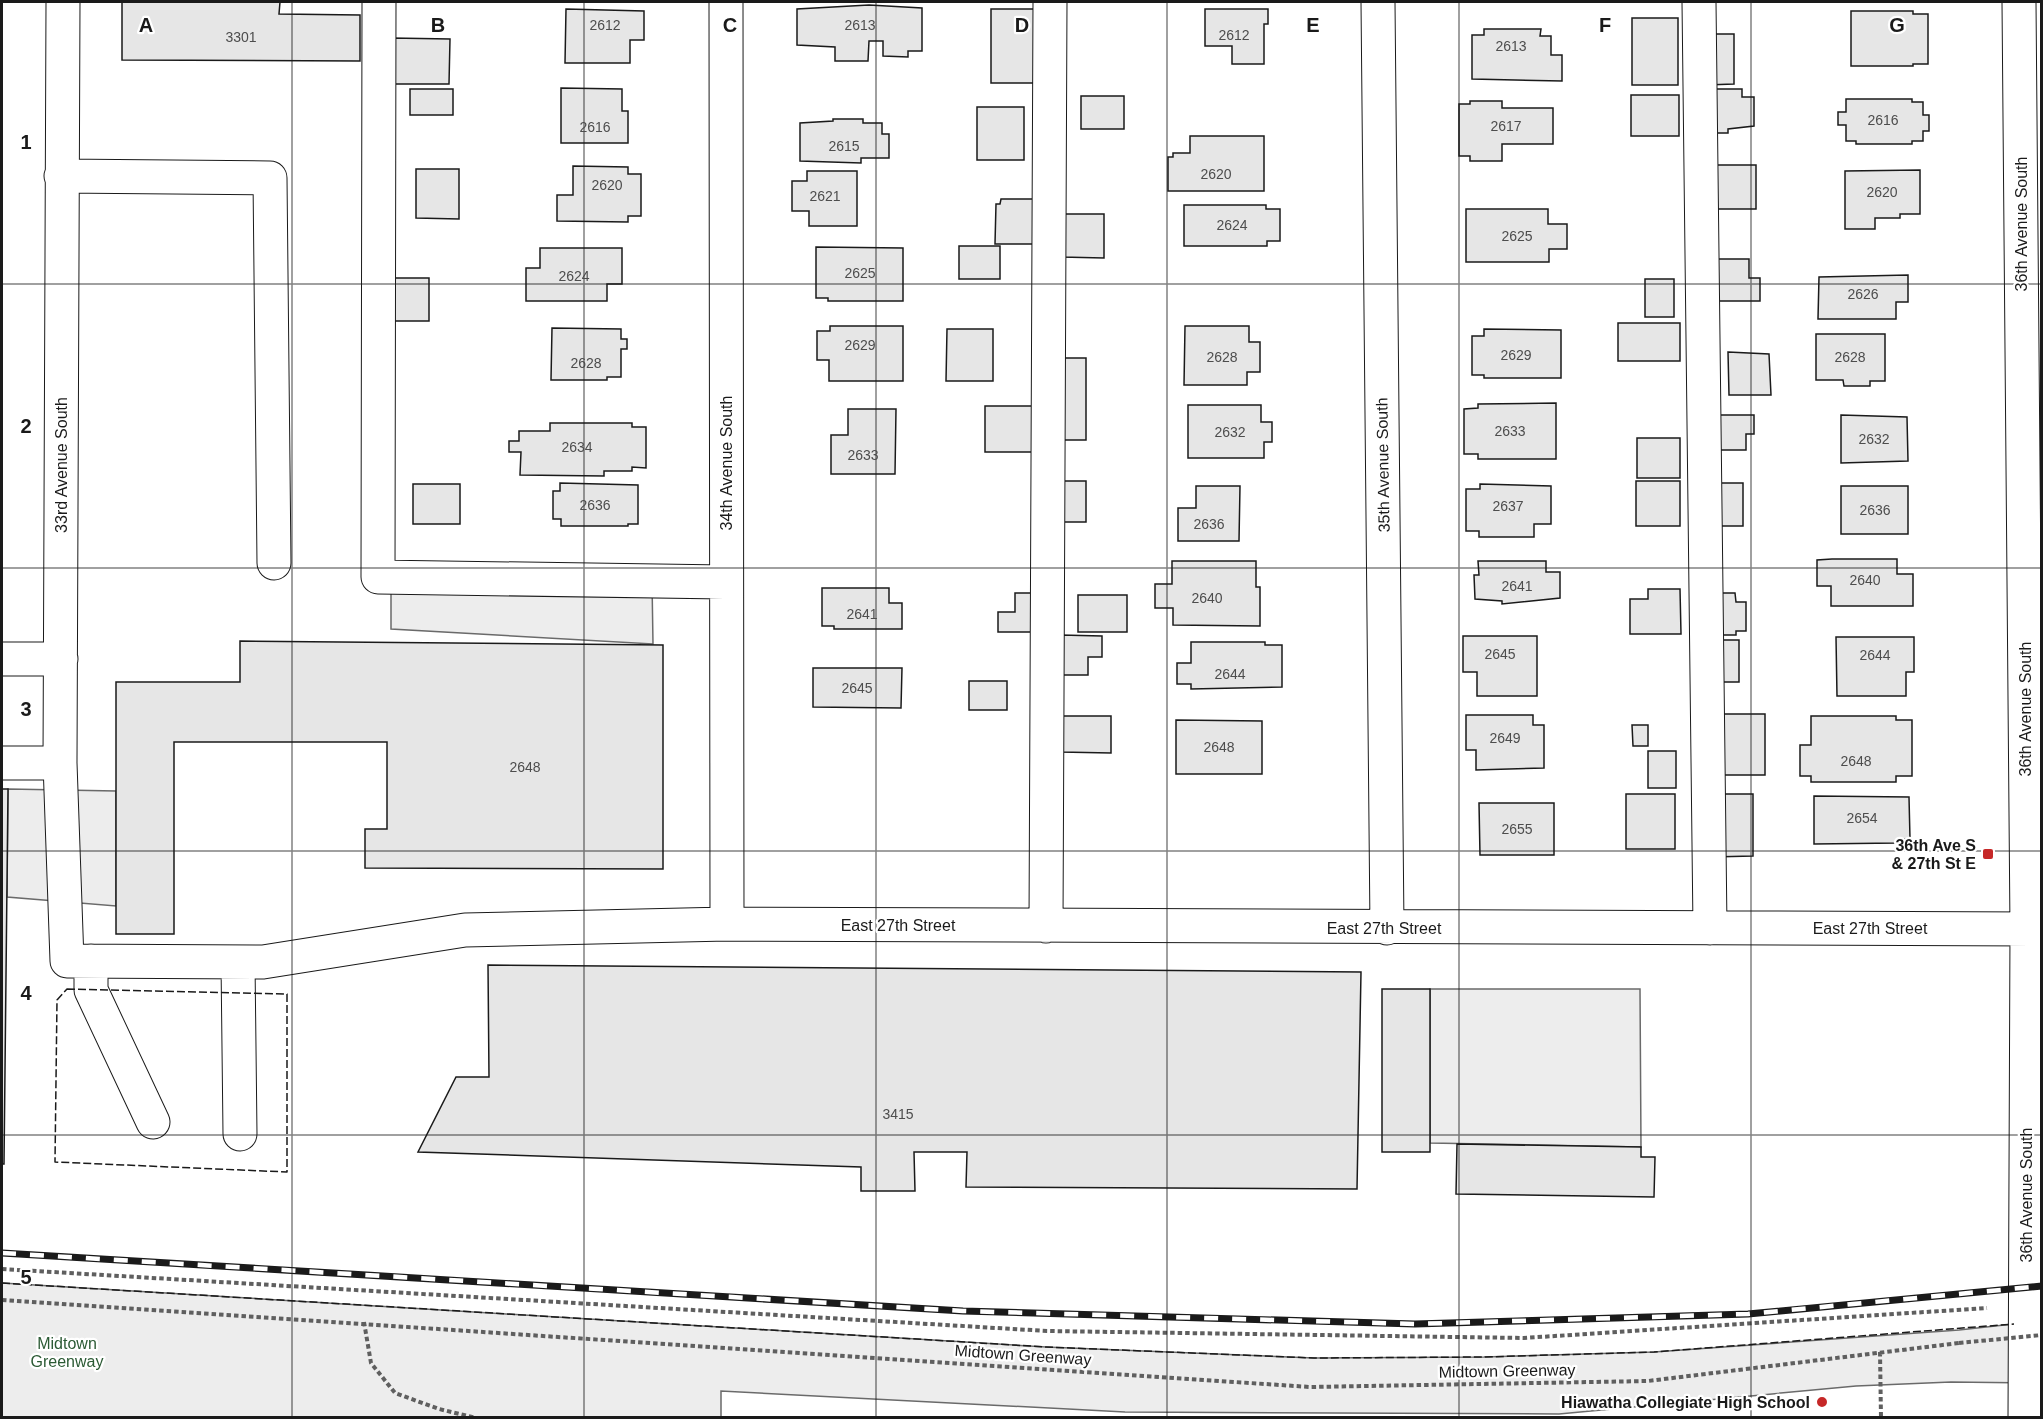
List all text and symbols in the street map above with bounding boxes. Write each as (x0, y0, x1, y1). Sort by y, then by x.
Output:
text: A (139, 14, 153, 36)
text: B (431, 14, 445, 36)
text: C (723, 14, 737, 36)
text: D (1015, 14, 1029, 36)
text: E (1306, 14, 1320, 36)
text: F (1599, 14, 1611, 36)
text: G (1889, 14, 1905, 36)
house number: 2612 (589, 17, 621, 33)
house number: 2613 (844, 17, 876, 33)
house number: 2612 (1218, 27, 1250, 43)
house number: 3301 (225, 29, 257, 45)
house number: 2613 (1495, 38, 1527, 54)
house number: 2616 (1867, 112, 1899, 128)
house number: 2617 (1490, 118, 1522, 134)
house number: 2616 (579, 119, 611, 135)
text: 1 (20, 131, 32, 153)
house number: 2615 (828, 138, 860, 154)
street label: 36th Avenue South (2013, 157, 2030, 291)
house number: 2620 (1200, 166, 1232, 182)
house number: 2620 (591, 177, 623, 193)
house number: 2620 (1866, 184, 1898, 200)
house number: 2621 (809, 188, 841, 204)
house number: 2624 (1216, 217, 1248, 233)
house number: 2625 (1501, 228, 1533, 244)
house number: 2625 (844, 265, 876, 281)
house number: 2624 (558, 268, 590, 284)
house number: 2626 (1847, 286, 1879, 302)
house number: 2629 (844, 337, 876, 353)
house number: 2629 (1500, 347, 1532, 363)
house number: 2628 (1206, 349, 1238, 365)
house number: 2628 (1834, 349, 1866, 365)
house number: 2628 (570, 355, 602, 371)
street label: 34th Avenue South (718, 396, 735, 530)
street label: 33rd Avenue South (53, 397, 70, 533)
street label: 35th Avenue South (1373, 397, 1393, 533)
text: 2 (20, 415, 32, 437)
house number: 2633 (1494, 423, 1526, 439)
house number: 2632 (1214, 424, 1246, 440)
house number: 2632 (1858, 431, 1890, 447)
house number: 2634 (561, 439, 593, 455)
house number: 2633 (847, 447, 879, 463)
house number: 2636 (579, 497, 611, 513)
house number: 2637 (1492, 498, 1524, 514)
house number: 2636 (1859, 502, 1891, 518)
house number: 2636 (1193, 516, 1225, 532)
house number: 2640 (1849, 572, 1881, 588)
house number: 2641 (1501, 578, 1533, 594)
house number: 2640 (1191, 590, 1223, 606)
house number: 2641 (846, 606, 878, 622)
street label: 36th Avenue South (2017, 642, 2034, 776)
house number: 2645 (1484, 646, 1516, 662)
house number: 2644 (1859, 647, 1891, 663)
house number: 2644 (1214, 666, 1246, 682)
house number: 2645 (841, 680, 873, 696)
text: 3 (20, 698, 32, 720)
house number: 2649 (1489, 730, 1521, 746)
house number: 2648 (1203, 739, 1235, 755)
house number: 2648 (1840, 753, 1872, 769)
house number: 2648 (509, 759, 541, 775)
house number: 2654 (1846, 810, 1878, 826)
house number: 2655 (1501, 821, 1533, 837)
place label: 36th Ave S & 27th St E (1892, 837, 1976, 872)
marker: 36th Ave S & 27th St E (1981, 847, 1995, 861)
street label: East 27th Street (841, 917, 956, 934)
street label: East 27th Street (1327, 920, 1442, 937)
street label: East 27th Street (1813, 920, 1928, 937)
text: 4 (20, 982, 32, 1004)
house number: 3415 (882, 1106, 914, 1122)
street label: 36th Avenue South (2018, 1128, 2035, 1262)
text: 5 (20, 1266, 32, 1288)
park label: Midtown Greenway (31, 1335, 103, 1370)
street label: Midtown Greenway (954, 1342, 1092, 1368)
street label: Midtown Greenway (1438, 1361, 1576, 1381)
place label: Hiawatha Collegiate High School (1561, 1394, 1810, 1411)
marker: Hiawatha Collegiate High School (1815, 1395, 1829, 1409)

